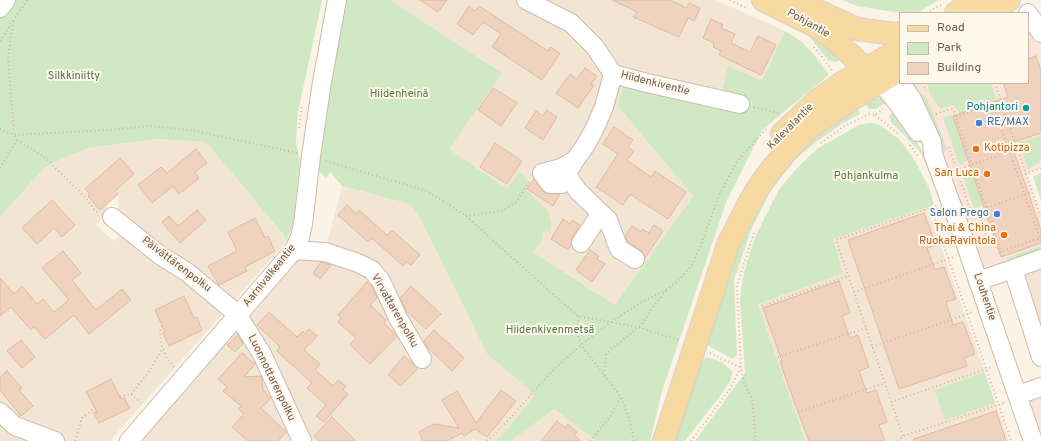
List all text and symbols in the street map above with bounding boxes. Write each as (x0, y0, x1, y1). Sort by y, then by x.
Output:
street label: Pohjantie (784, 7, 832, 41)
legend (899, 12, 1029, 84)
text: Road (937, 20, 965, 36)
text: Park (937, 40, 962, 56)
text: Building (937, 60, 981, 76)
street label: Hiidenkiventie (619, 69, 691, 99)
park label: Silkkiniitty (48, 70, 100, 84)
park label: Hiidenheinä (370, 88, 428, 102)
street label: Kalevalantie (765, 101, 817, 153)
place label: Pohjantori (966, 101, 1018, 115)
marker: Pohjantori (1021, 103, 1031, 113)
place label: RE/MAX (987, 116, 1029, 130)
marker: RE/MAX (974, 118, 984, 128)
place label: Kotipizza (984, 142, 1030, 156)
marker: Kotipizza (971, 144, 981, 154)
place label: San Luca (934, 167, 979, 181)
marker: San Luca (982, 169, 992, 179)
park label: Pohjankulma (834, 170, 898, 184)
place label: Salon Prego (930, 207, 989, 221)
marker: Salon Prego (992, 209, 1002, 219)
place label: Thai & China RuokaRavintola (919, 222, 996, 248)
marker: Thai & China RuokaRavintola (999, 230, 1009, 240)
street label: Päivättärenpolku (138, 234, 214, 296)
street label: Aarnivalkeantie (241, 242, 299, 310)
street label: Louhentie (970, 271, 998, 323)
street label: Virvattarenpolku (368, 272, 420, 350)
park label: Hiidenkivenmetsä (506, 324, 594, 338)
street label: Luonnottarenpolku (244, 333, 298, 423)

